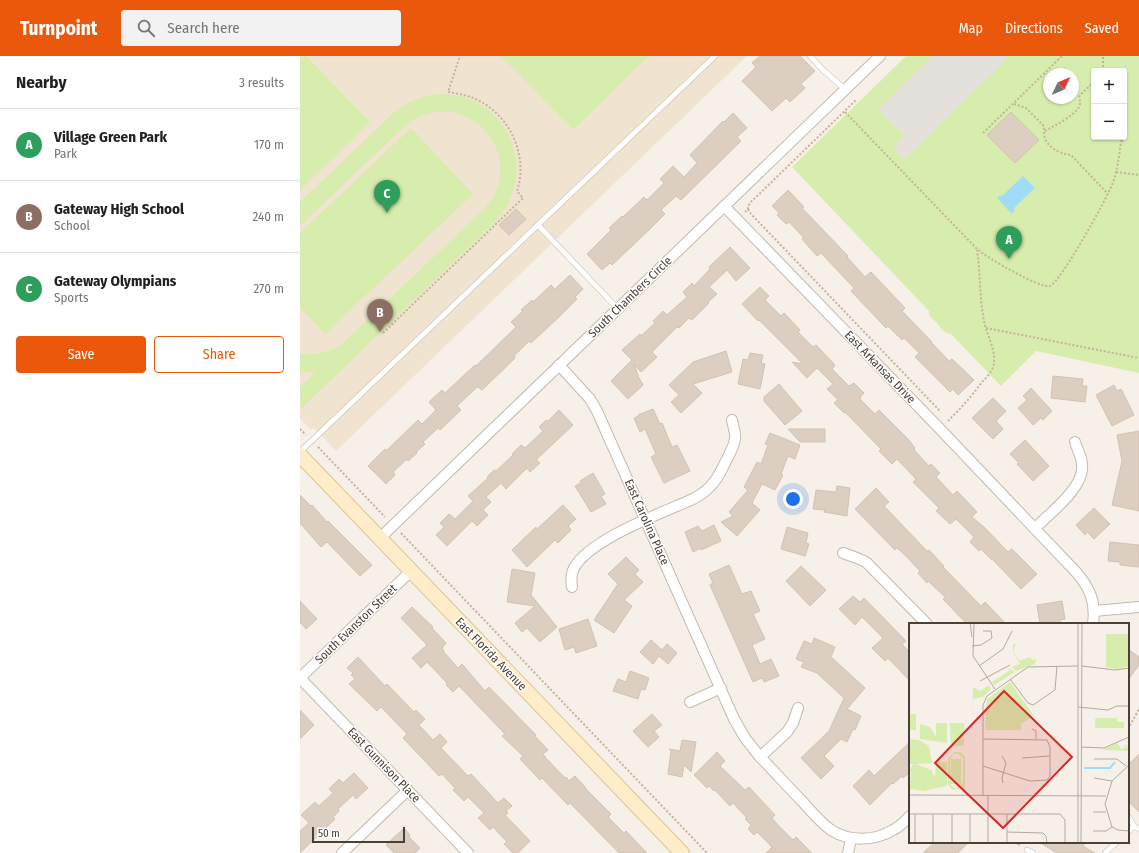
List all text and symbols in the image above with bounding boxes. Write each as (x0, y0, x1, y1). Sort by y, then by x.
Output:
search box (121, 10, 401, 46)
text: Turnpoint (20, 17, 97, 40)
icon: search (135, 17, 157, 39)
text: Search here (167, 19, 240, 37)
text: Map (959, 20, 983, 37)
text: Directions (1005, 20, 1063, 37)
text: Saved (1085, 20, 1119, 37)
north arrow (1043, 68, 1079, 104)
map controls (1091, 68, 1127, 140)
button: + (1091, 68, 1127, 104)
text: Nearby (16, 72, 67, 93)
text: 3 results (239, 75, 284, 90)
button: − (1091, 104, 1127, 140)
text: Village Green Park (54, 128, 167, 146)
text: A (25, 137, 33, 152)
text: 170 m (254, 137, 284, 152)
text: Park (54, 146, 77, 161)
pin: C (374, 180, 400, 213)
text: Gateway High School (54, 200, 184, 218)
text: B (25, 209, 33, 224)
text: 240 m (252, 209, 284, 224)
text: School (54, 218, 90, 233)
pin: A (996, 226, 1022, 259)
street label: South Chambers Circle (585, 254, 675, 340)
text: Gateway Olympians (54, 272, 176, 290)
text: C (26, 281, 32, 296)
text: 270 m (253, 281, 284, 296)
text: Sports (54, 290, 89, 305)
pin: B (367, 299, 393, 332)
street label: East Arkansas Drive (842, 328, 918, 406)
button: Save (16, 336, 146, 373)
button: Share (154, 336, 284, 373)
street label: East Carolina Place (622, 477, 672, 567)
your location (783, 489, 803, 509)
street label: South Evanston Street (312, 581, 400, 667)
street label: East Florida Avenue (453, 615, 529, 693)
inset map (909, 623, 1129, 843)
street label: East Gunnison Place (345, 725, 423, 805)
scale bar (312, 825, 405, 844)
text: 50 m (318, 827, 340, 840)

